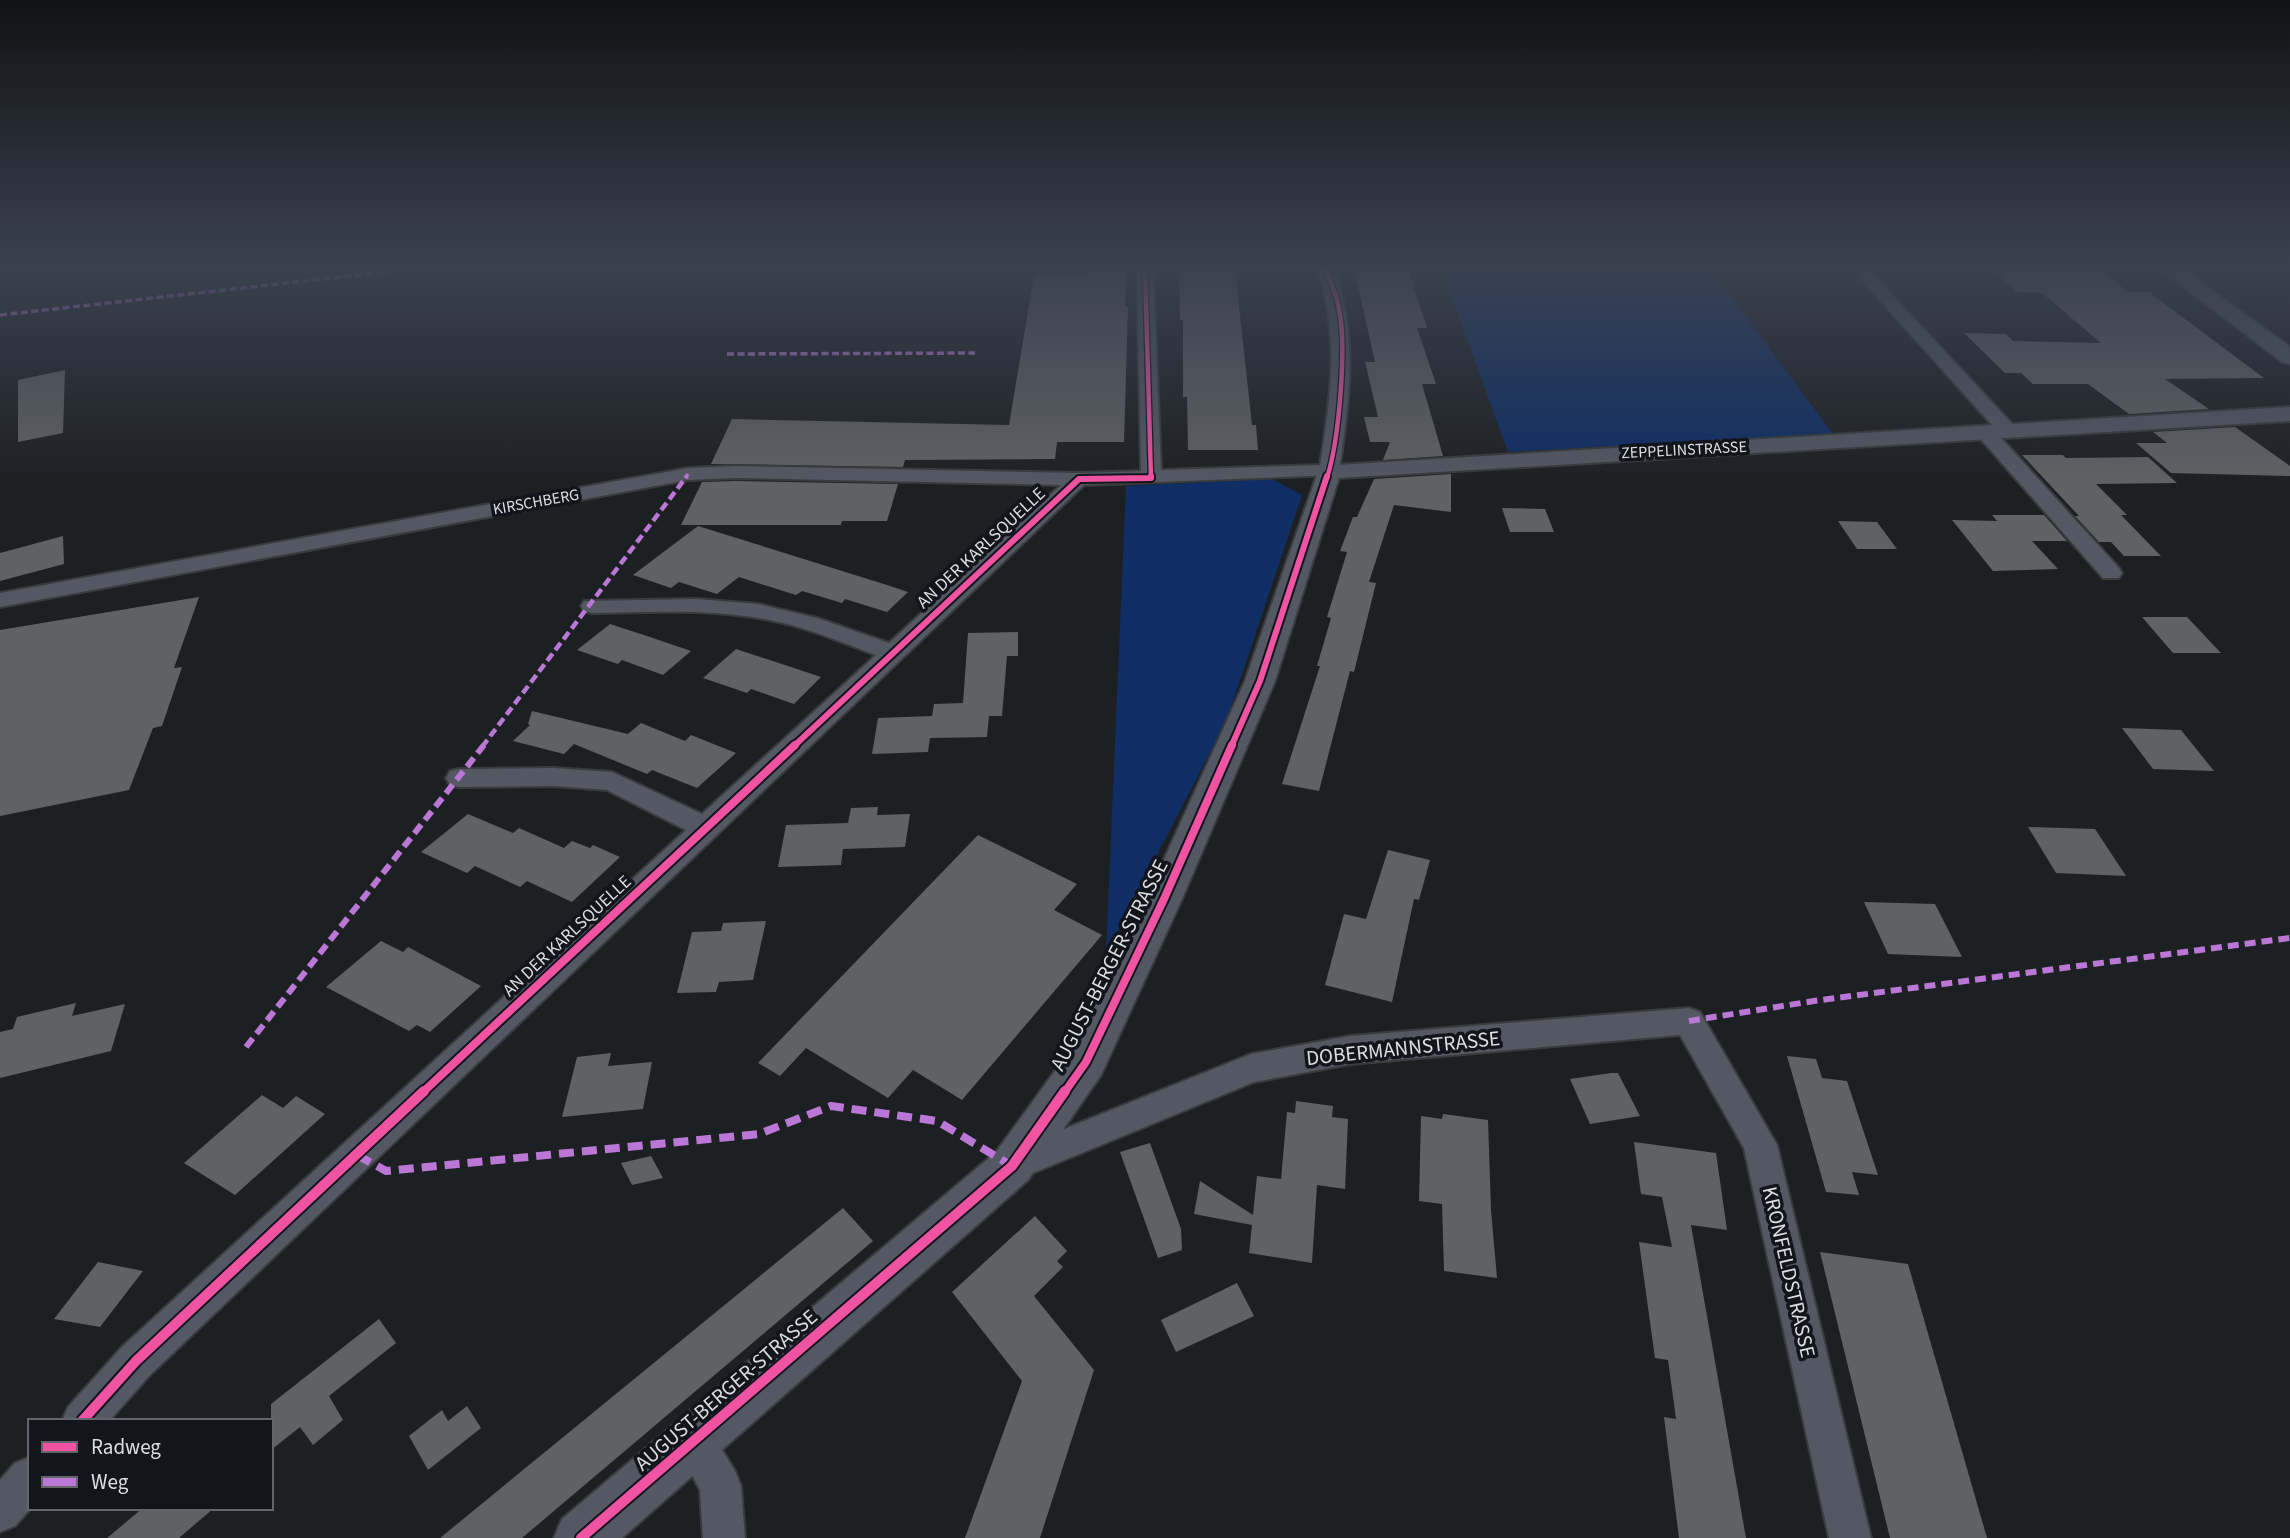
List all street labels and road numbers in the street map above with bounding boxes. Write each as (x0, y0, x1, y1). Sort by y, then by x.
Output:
street label: ZEPPELINSTRASSE (1621, 436, 1747, 464)
street label: AN DER KARLSQUELLE (911, 482, 1051, 614)
street label: KIRSCHBERG (491, 484, 581, 520)
street label: AUGUST-BERGER-STRASSE (1043, 854, 1175, 1076)
street label: AN DER KARLSQUELLE (497, 870, 637, 1002)
street label: DOBERMANNSTRASSE (1305, 1023, 1501, 1073)
street label: KRONFELDSTRASSE (1755, 1183, 1823, 1361)
street label: AUGUST-BERGER-STRASSE (628, 1302, 824, 1478)

